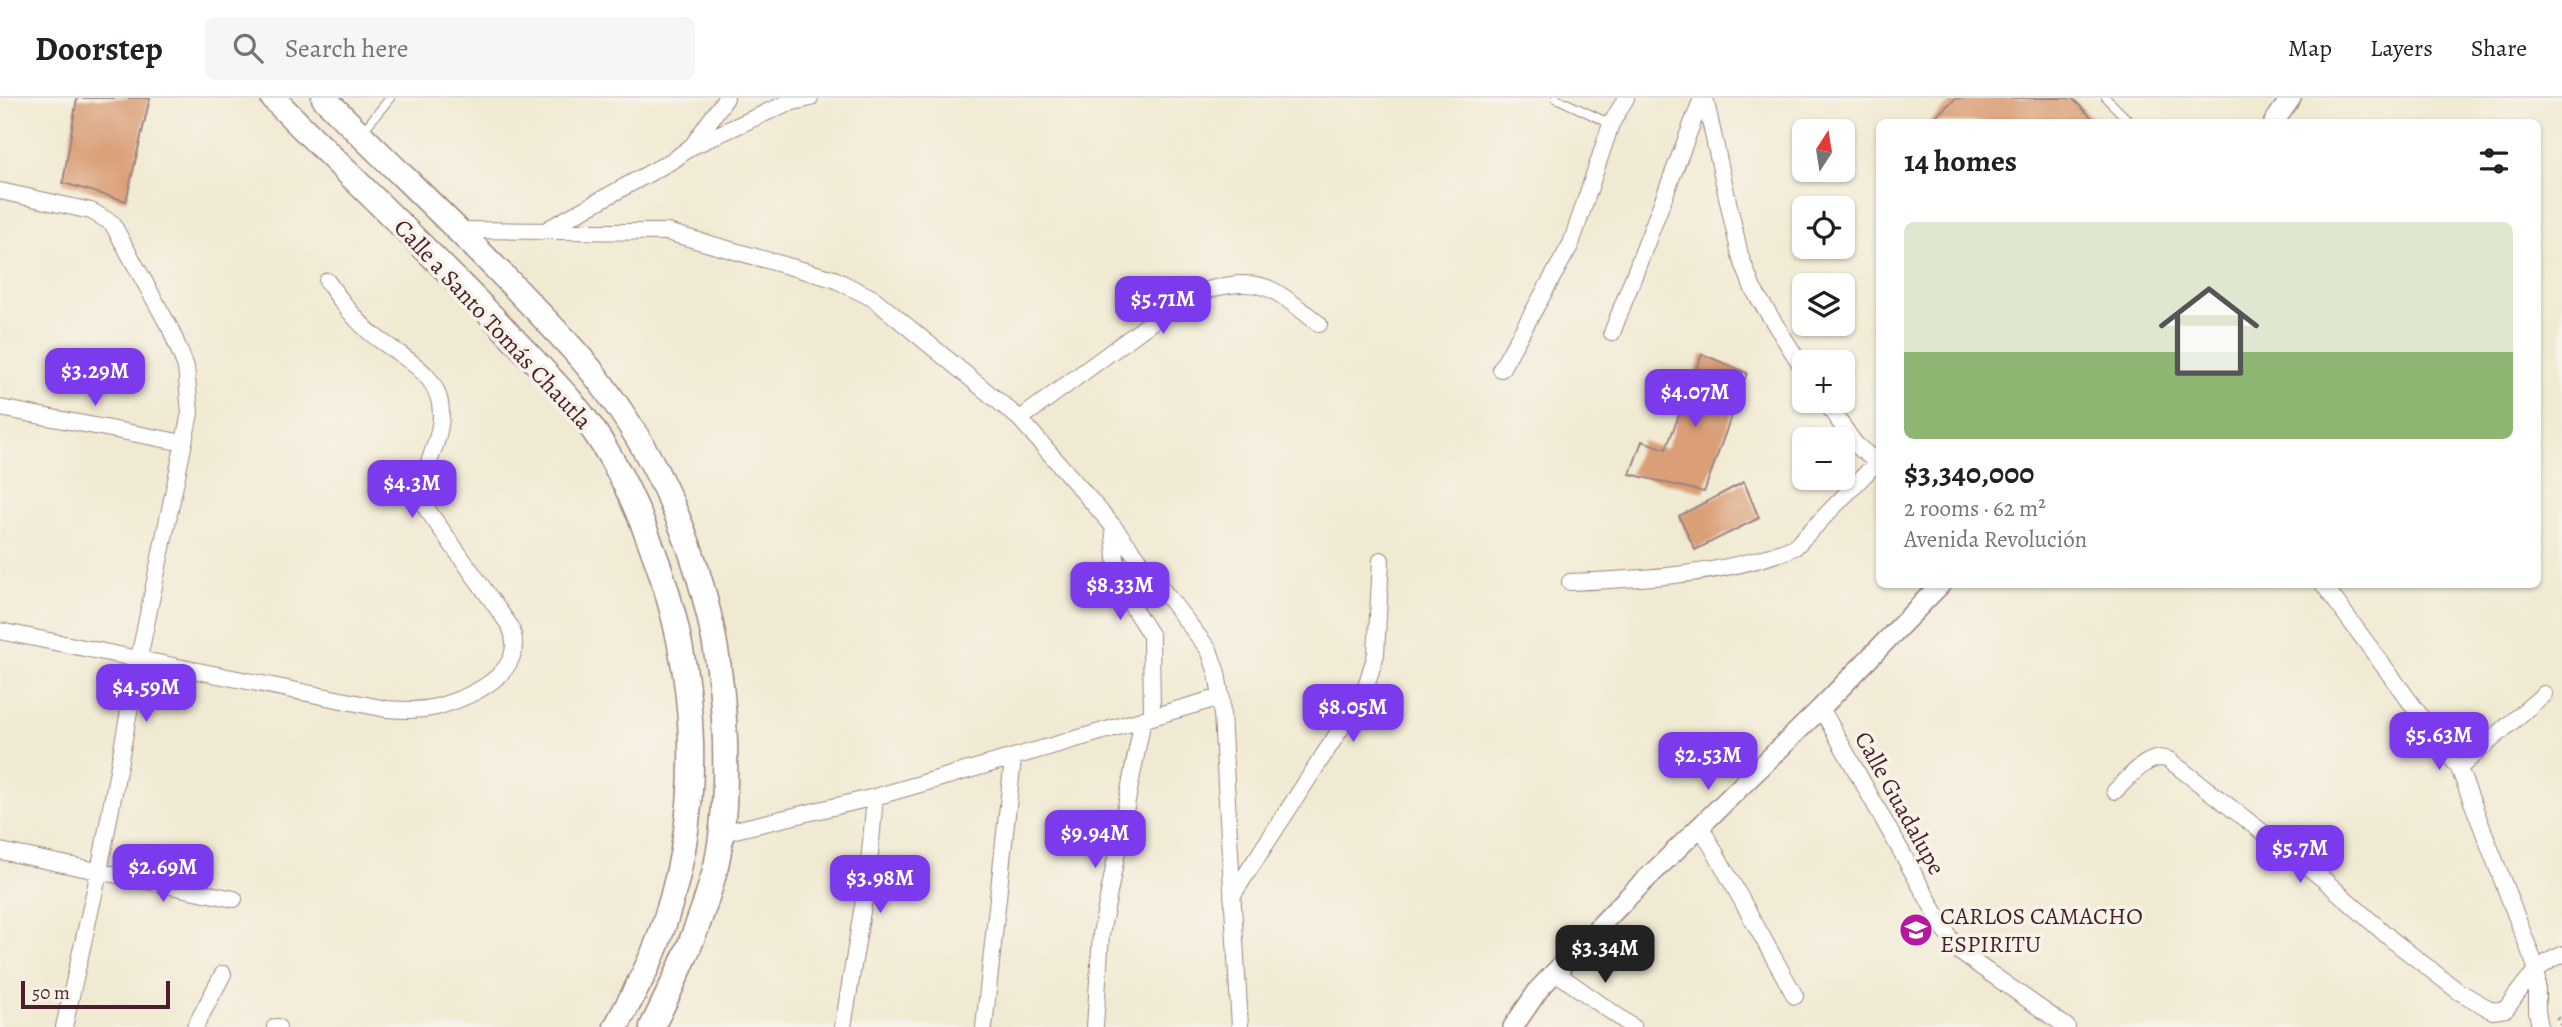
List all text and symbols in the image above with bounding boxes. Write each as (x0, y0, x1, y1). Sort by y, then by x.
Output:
search box (205, 17, 695, 80)
text: Doorstep (35, 26, 163, 71)
icon: search (229, 29, 267, 67)
text: Search here (285, 31, 408, 66)
text: Map (2288, 32, 2332, 64)
text: Layers (2370, 32, 2433, 64)
text: Share (2471, 32, 2527, 64)
north arrow (1792, 119, 1855, 182)
map controls (1792, 119, 1855, 490)
text: 14 homes (1904, 141, 2017, 181)
icon: filters (2475, 142, 2513, 180)
button: locate (1792, 196, 1855, 259)
street label: Calle a Santo Tomás Chautla (387, 212, 600, 437)
icon: home (2146, 268, 2272, 394)
button: layers (1792, 273, 1855, 336)
pin: $5.71M (1106, 276, 1220, 336)
text: $5.71M (1131, 283, 1195, 314)
pin: $3.29M (38, 348, 152, 408)
button: + (1792, 350, 1855, 413)
text: $3.29M (61, 355, 129, 386)
pin: $4.07M (1638, 370, 1752, 429)
text: $4.07M (1661, 376, 1729, 407)
button: − (1792, 427, 1855, 490)
text: $3,340,000 (1904, 453, 2034, 493)
pin: $4.3M (363, 460, 461, 520)
text: $4.3M (383, 467, 441, 498)
text: 2 rooms · 62 m² (1904, 493, 2046, 524)
text: Avenida Revolución (1904, 524, 2087, 555)
pin: $8.33M (1063, 562, 1177, 622)
text: $8.33M (1086, 569, 1154, 600)
pin: $4.59M (89, 664, 203, 724)
text: $4.59M (112, 671, 180, 702)
pin: $8.05M (1296, 684, 1410, 744)
text: $8.05M (1319, 691, 1387, 722)
pin: $5.63M (2382, 712, 2496, 772)
text: $5.63M (2406, 719, 2472, 750)
street label: Calle Guadalupe (1847, 726, 1953, 880)
pin: $2.53M (1651, 732, 1765, 792)
text: $2.53M (1674, 739, 1742, 770)
pin: $9.94M (1038, 810, 1152, 870)
text: $9.94M (1061, 817, 1129, 848)
pin: $5.7M (2251, 826, 2349, 885)
text: $5.7M (2272, 832, 2328, 863)
pin: $2.69M (106, 844, 220, 904)
text: $2.69M (129, 851, 197, 882)
pin: $3.98M (823, 856, 937, 915)
text: $3.98M (846, 862, 914, 893)
place label: CARLOS CAMACHO ESPIRITU (1940, 900, 2143, 960)
school or university icon: CARLOS CAMACHO ESPIRITU (1897, 911, 1935, 949)
pin: $3.34M (1548, 926, 1662, 985)
text: $3.34M (1572, 932, 1638, 963)
scale bar (21, 978, 170, 1010)
text: 50 m (32, 980, 70, 1006)

